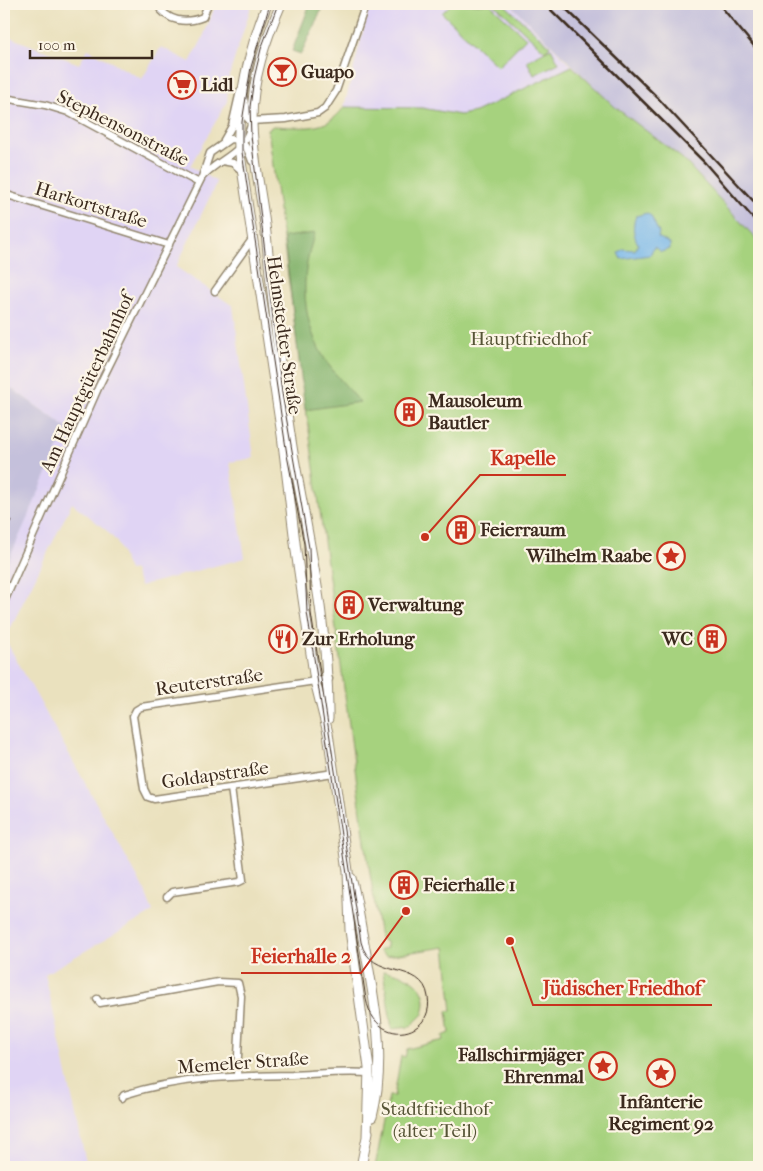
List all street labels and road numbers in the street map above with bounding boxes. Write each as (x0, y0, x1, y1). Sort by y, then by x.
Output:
street label: Stephensonstraße (53, 85, 193, 171)
street label: Harkortstraße (32, 178, 150, 232)
street label: Helmstedter Straße (262, 254, 306, 416)
street label: Am Hauptgüterbahnhof (35, 286, 140, 477)
street label: Reuterstraße (154, 664, 264, 700)
street label: Goldapstraße (160, 757, 270, 793)
street label: Memeler Straße (177, 1047, 309, 1079)

